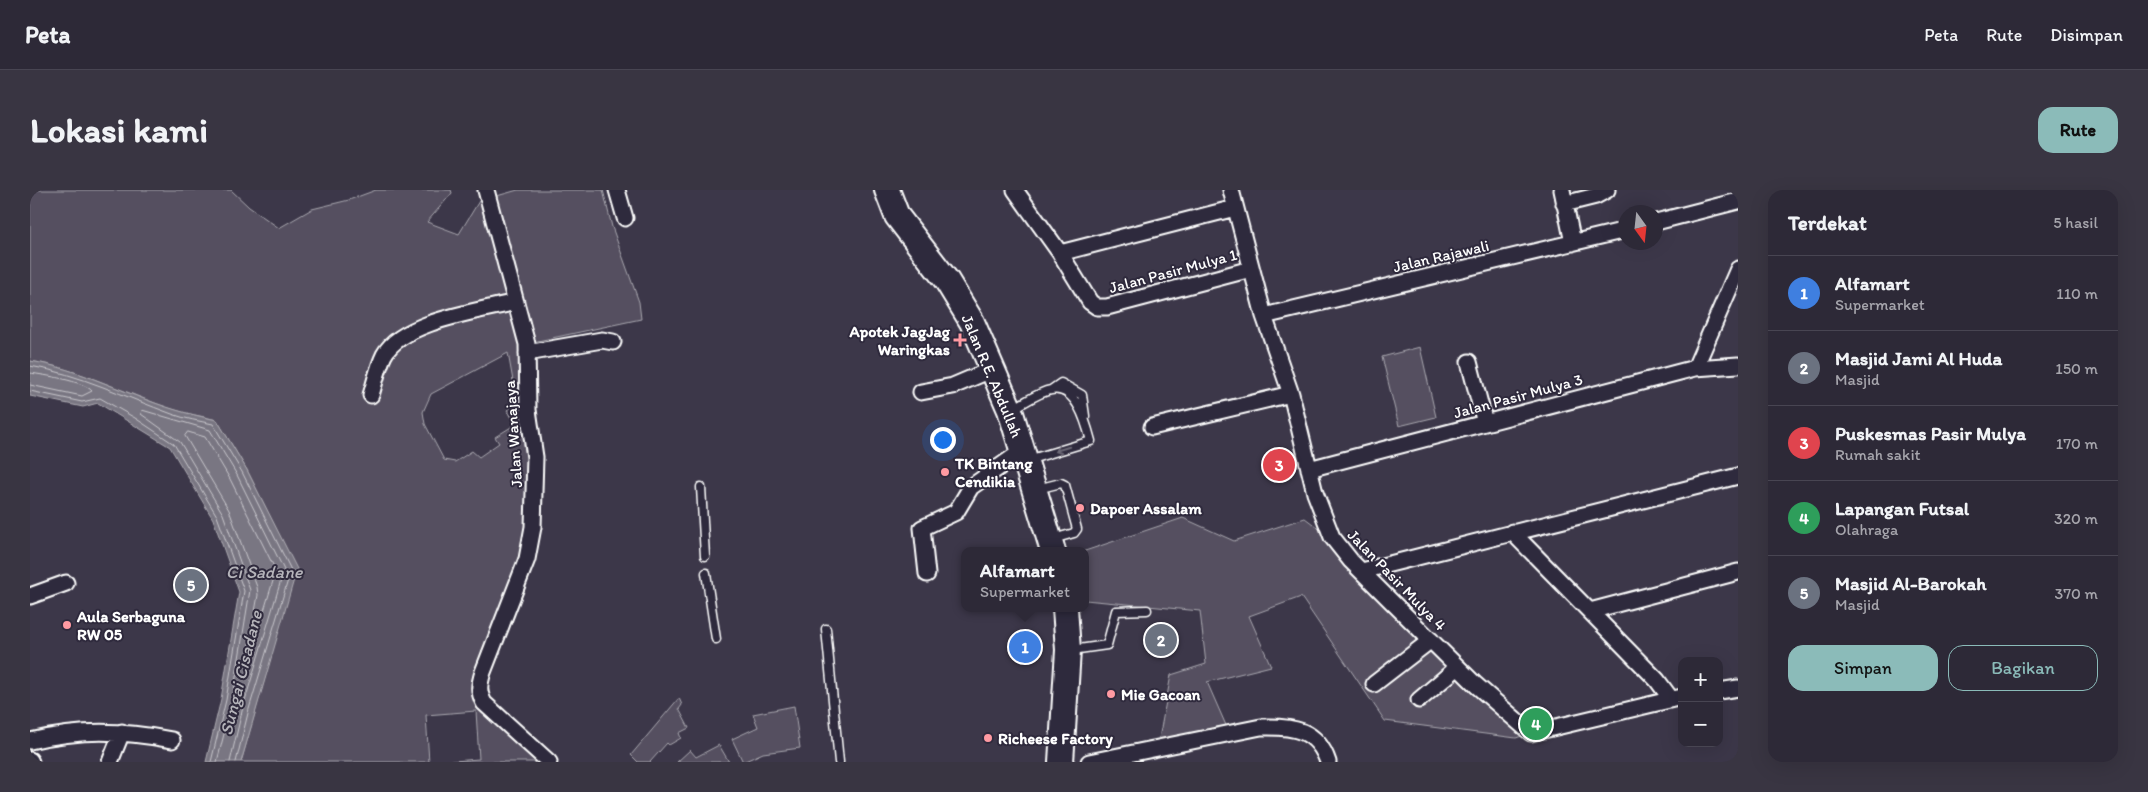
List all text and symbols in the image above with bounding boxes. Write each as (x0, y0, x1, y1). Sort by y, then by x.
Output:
text: Peta (25, 20, 70, 49)
text: Peta (1924, 24, 1958, 46)
text: Rute (1986, 24, 2022, 46)
text: Disimpan (2050, 24, 2123, 46)
button: Rute (2038, 107, 2118, 153)
text: Lokasi kami (30, 109, 208, 151)
north arrow (1618, 205, 1663, 250)
text: Terdekat (1788, 210, 1867, 235)
text: 5 hasil (2053, 213, 2098, 232)
street label: Jalan Rajawali (1391, 236, 1491, 276)
street label: Jalan Pasir Mulya 1 (1107, 245, 1240, 297)
text: Alfamart (1835, 272, 1910, 295)
text: 1 (1800, 284, 1808, 303)
text: 110 m (2056, 284, 2098, 303)
text: Supermarket (1835, 295, 1925, 314)
street label: Jalan R.E. Abdullah (958, 312, 1026, 440)
place label: Apotek JagJag Waringkas (848, 322, 951, 360)
marker: Apotek JagJag Waringkas (954, 334, 966, 346)
text: Masjid Jami Al Huda (1835, 347, 2002, 370)
text: 2 (1800, 359, 1808, 378)
text: 150 m (2055, 359, 2098, 378)
street label: Jalan Pasir Mulya 3 (1451, 370, 1585, 422)
text: Masjid (1835, 370, 1880, 389)
street label: Jalan Wanajaya (500, 379, 526, 488)
text: Puskesmas Pasir Mulya (1835, 422, 2026, 445)
your location (930, 427, 956, 453)
text: 3 (1800, 434, 1808, 453)
text: 170 m (2056, 434, 2098, 453)
one-way arrow (1055, 445, 1071, 455)
text: Rumah sakit (1835, 445, 1920, 464)
pin: 3 (1263, 446, 1295, 484)
place label: TK Bintang Cendikia (954, 454, 1033, 491)
marker: TK Bintang Cendikia (939, 466, 951, 478)
text: Lapangan Futsal (1835, 497, 1969, 520)
place label: Dapoer Assalam (1090, 499, 1202, 519)
marker: Dapoer Assalam (1074, 502, 1086, 514)
text: 4 (1799, 509, 1809, 528)
text: 320 m (2054, 509, 2098, 528)
text: Olahraga (1835, 520, 1898, 539)
street label: Jalan Pasir Mulya 4 (1344, 525, 1451, 635)
popup (961, 547, 1089, 612)
text: Alfamart (980, 559, 1055, 582)
water label: Ci Sadane (226, 561, 304, 583)
pin: 5 (175, 566, 207, 604)
text: Masjid Al-Barokah (1835, 572, 1987, 595)
text: Supermarket (980, 582, 1070, 601)
text: 5 (1800, 584, 1808, 603)
text: 370 m (2054, 584, 2098, 603)
text: Masjid (1835, 595, 1880, 614)
place label: Aula Serbaguna RW 05 (76, 607, 186, 644)
water label: Sungai Cisadane (215, 607, 267, 738)
marker: Aula Serbaguna RW 05 (61, 619, 73, 631)
pin: 2 (1145, 621, 1177, 659)
pin: 1 (1009, 628, 1041, 666)
button: Simpan (1788, 645, 1938, 691)
button: Bagikan (1948, 645, 2098, 691)
map controls (1678, 657, 1723, 747)
button: + (1678, 657, 1723, 702)
place label: Mie Gacoan (1121, 685, 1201, 704)
marker: Mie Gacoan (1105, 688, 1117, 700)
button: − (1678, 702, 1723, 747)
pin: 4 (1520, 705, 1552, 743)
place label: Richeese Factory (998, 729, 1113, 749)
marker: Richeese Factory (982, 732, 994, 744)

